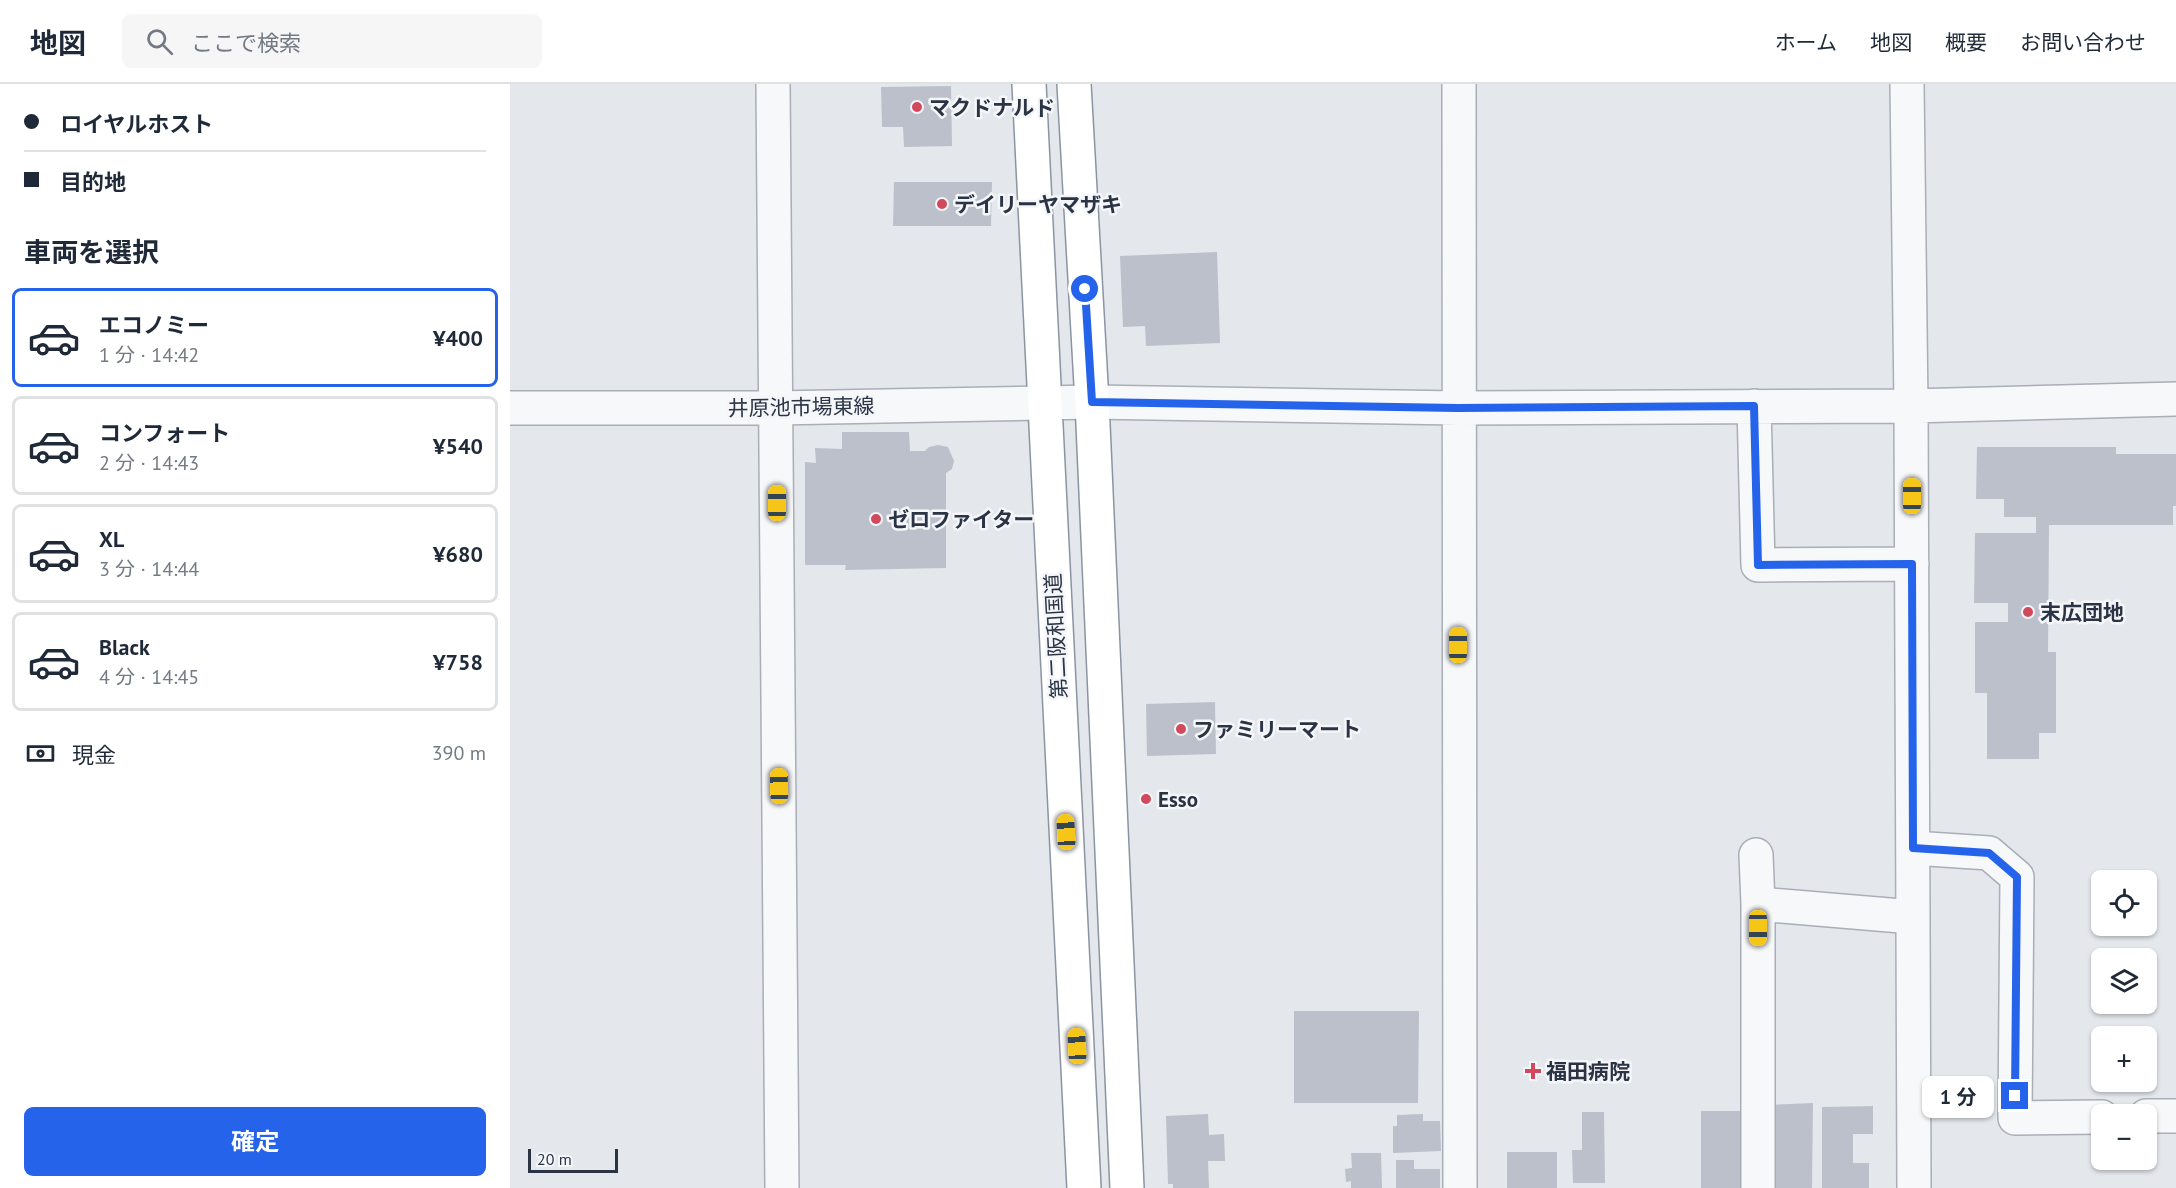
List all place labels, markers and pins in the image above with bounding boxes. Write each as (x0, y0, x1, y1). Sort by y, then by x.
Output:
place label: マクドナルド (929, 94, 1055, 121)
marker: マクドナルド (910, 100, 924, 114)
place label: デイリーヤマザキ (954, 191, 1122, 218)
marker: デイリーヤマザキ (935, 197, 949, 211)
place label: ゼロファイター (888, 506, 1034, 533)
marker: ゼロファイター (869, 512, 883, 526)
place label: 末広団地 (2040, 599, 2124, 626)
marker: 末広団地 (2021, 605, 2035, 619)
place label: ファミリーマート (1193, 716, 1361, 743)
marker: ファミリーマート (1174, 722, 1188, 736)
place label: Esso (1158, 786, 1198, 813)
marker: Esso (1139, 792, 1153, 806)
place label: 福田病院 (1546, 1058, 1630, 1085)
marker: 福田病院 (1524, 1062, 1542, 1080)

